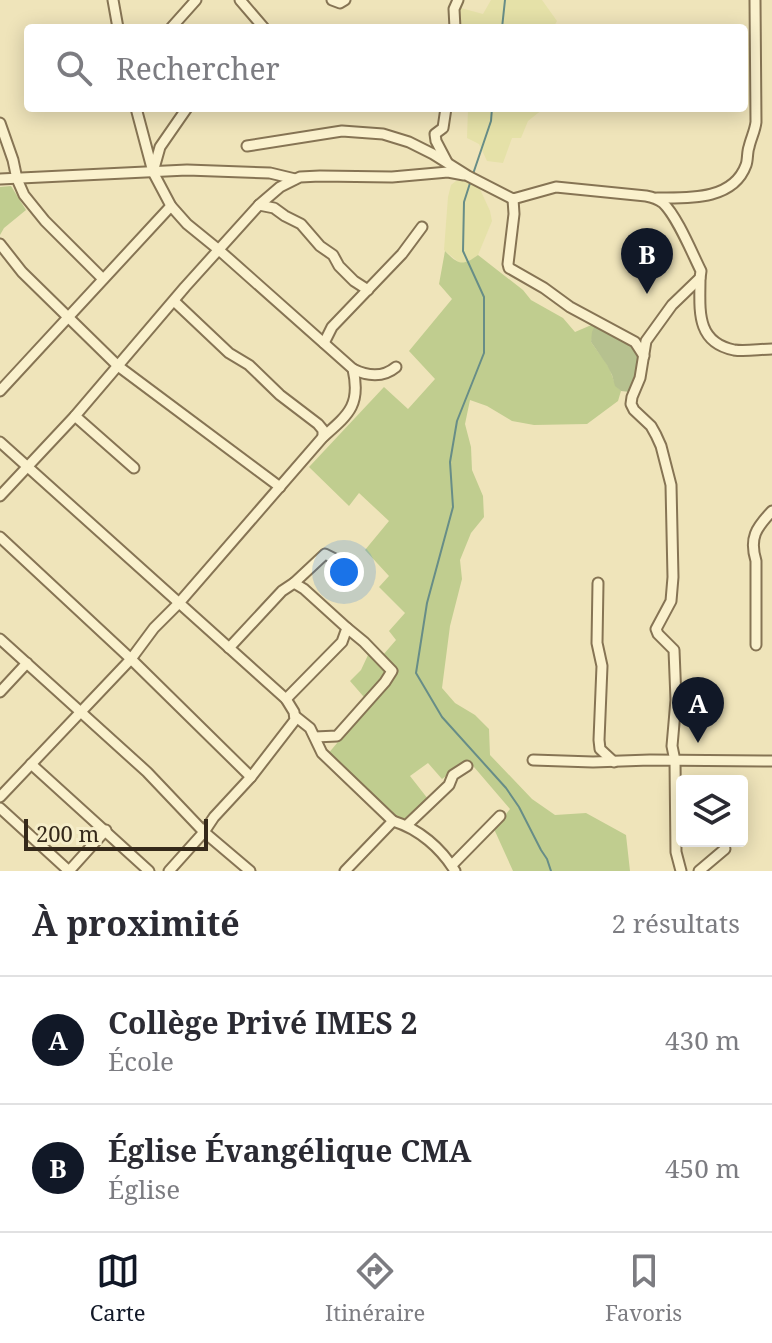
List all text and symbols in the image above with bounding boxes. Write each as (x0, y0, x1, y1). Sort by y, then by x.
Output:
search box (24, 24, 748, 112)
icon: search (52, 46, 96, 90)
text: Rechercher (116, 48, 280, 89)
pin: B (621, 228, 673, 294)
your location (324, 552, 364, 592)
pin: A (672, 677, 724, 743)
map controls (676, 775, 748, 847)
button: layers (676, 775, 748, 847)
scale bar (24, 815, 208, 851)
text: 200 m (36, 818, 99, 848)
text: À proximité (32, 900, 240, 946)
text: 2 résultats (612, 905, 740, 941)
text: Collège Privé IMES 2 (108, 1002, 417, 1043)
text: A (48, 1022, 68, 1058)
text: 430 m (665, 1022, 740, 1058)
text: École (108, 1043, 174, 1079)
text: Église Évangélique CMA (108, 1130, 471, 1171)
text: B (49, 1150, 67, 1186)
text: 450 m (665, 1150, 740, 1186)
text: Église (108, 1171, 180, 1207)
tab: Carte (90, 1249, 146, 1327)
tab: Itinéraire (325, 1249, 425, 1327)
tab: Favoris (605, 1249, 682, 1327)

